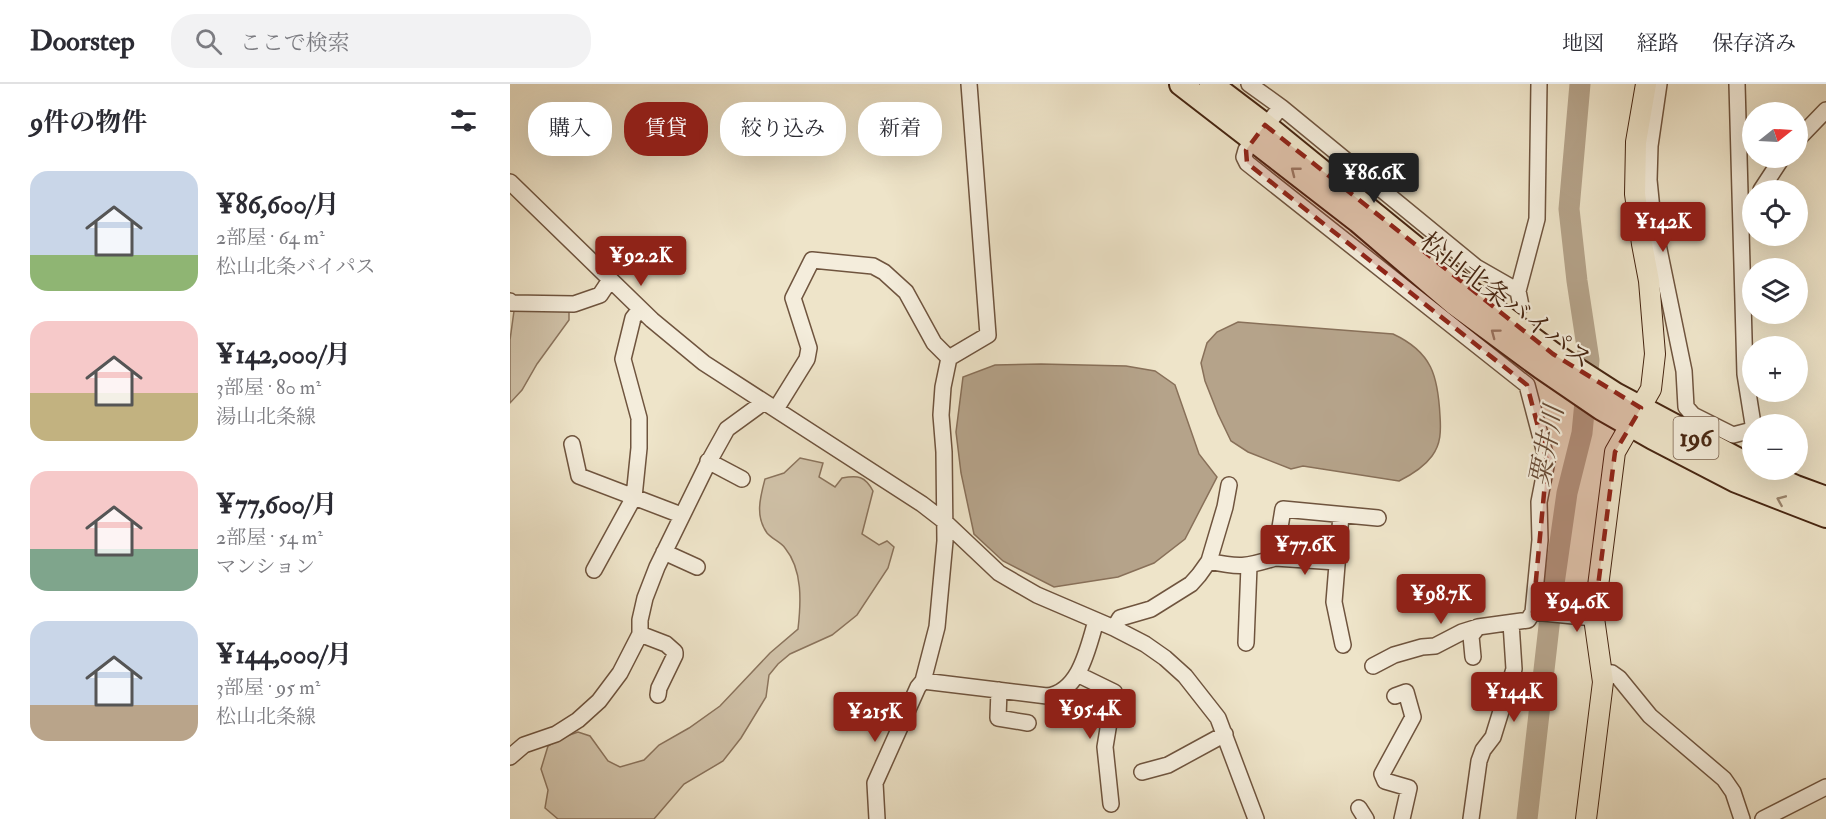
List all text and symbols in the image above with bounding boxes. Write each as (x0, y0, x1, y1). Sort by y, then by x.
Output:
search box (171, 14, 591, 68)
text: Doorstep (30, 24, 135, 59)
icon: search (192, 25, 225, 58)
text: ここで検索 (240, 29, 350, 57)
text: 地図 (1562, 30, 1604, 57)
text: 経路 (1637, 30, 1679, 57)
text: 保存済み (1712, 30, 1796, 57)
chip: 購入 (528, 102, 612, 156)
chip: 賃貸 (624, 102, 708, 156)
chip: 絞り込み (720, 102, 846, 156)
chip: 新着 (858, 102, 942, 156)
north arrow (1742, 102, 1808, 168)
map controls (1742, 102, 1808, 480)
icon: filters (447, 104, 480, 137)
text: 9件の物件 (30, 107, 147, 139)
pin: ¥86.6K (1325, 153, 1423, 204)
text: ¥86.6K (1343, 160, 1405, 185)
one-way arrow (1290, 168, 1301, 179)
button: locate (1742, 180, 1808, 246)
text: ¥86,600/月 (216, 189, 340, 221)
icon: home (78, 195, 150, 267)
pin: ¥142K (1621, 202, 1705, 253)
text: ¥142K (1634, 209, 1692, 234)
text: 2部屋 · 64 m² (216, 225, 325, 250)
street label: 松山北条バイパス (1414, 226, 1598, 376)
pin: ¥92.2K (592, 236, 690, 287)
text: ¥92.2K (609, 243, 673, 268)
text: 松山北条バイパス (216, 254, 376, 279)
button: layers (1742, 258, 1808, 324)
one-way arrow (1491, 330, 1502, 341)
button: + (1742, 336, 1808, 402)
text: ¥142,000/月 (216, 339, 351, 371)
icon: home (78, 345, 150, 417)
text: 3部屋 · 80 m² (216, 375, 321, 400)
water label: 粟井川 (1523, 400, 1571, 489)
text: 湯山北条線 (216, 404, 316, 429)
button: − (1742, 414, 1808, 480)
road number: 196 (1674, 417, 1718, 459)
text: ¥77,600/月 (216, 489, 338, 521)
icon: home (78, 495, 150, 567)
one-way arrow (1776, 495, 1787, 507)
text: 2部屋 · 54 m² (216, 525, 323, 550)
pin: ¥77.6K (1256, 525, 1354, 576)
text: ¥77.6K (1275, 532, 1335, 557)
text: マンション (216, 554, 315, 579)
pin: ¥98.7K (1392, 574, 1490, 625)
text: ¥98.7K (1411, 581, 1471, 606)
pin: ¥94.6K (1528, 582, 1626, 633)
text: ¥94.6K (1545, 589, 1609, 614)
text: ¥144,000/月 (216, 639, 352, 671)
icon: home (78, 645, 150, 717)
pin: ¥144K (1472, 672, 1556, 723)
text: 3部屋 · 95 m² (216, 675, 320, 700)
text: ¥144K (1485, 679, 1543, 704)
pin: ¥95.4K (1041, 689, 1139, 740)
pin: ¥215K (833, 692, 917, 743)
text: ¥95.4K (1059, 696, 1121, 721)
text: ¥215K (847, 699, 903, 724)
text: 松山北条線 (216, 704, 316, 729)

